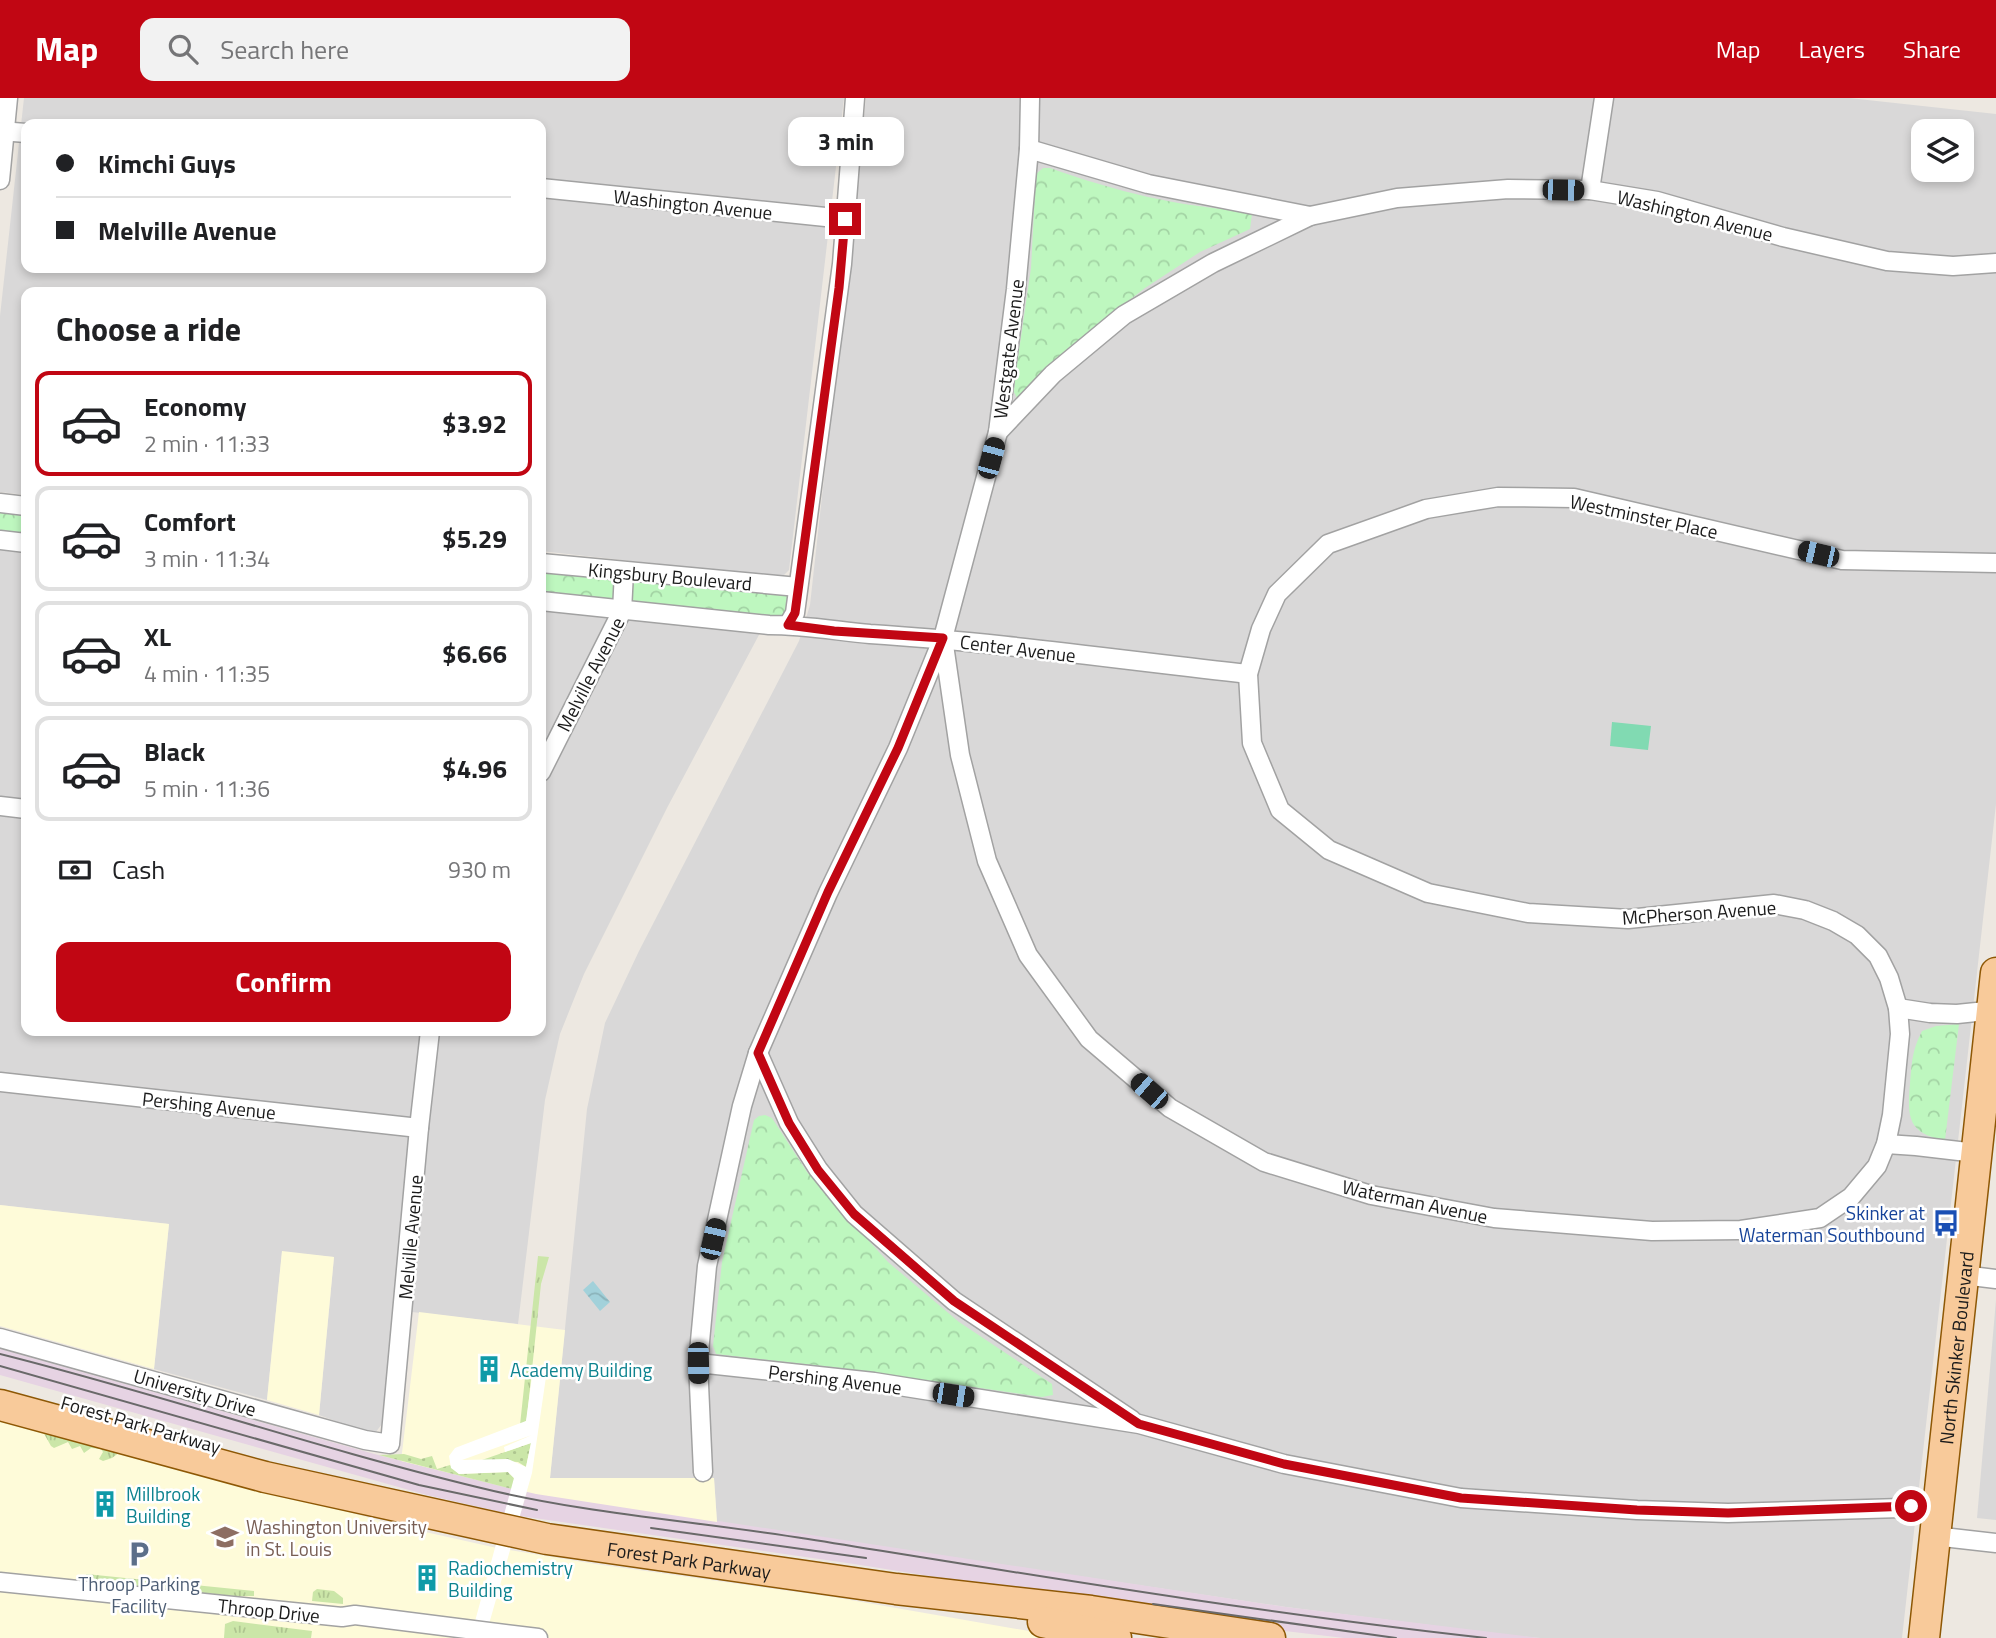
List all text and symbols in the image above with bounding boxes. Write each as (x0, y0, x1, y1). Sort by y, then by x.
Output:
search box (140, 18, 630, 81)
text: Map (35, 24, 98, 74)
icon: search (164, 30, 202, 68)
text: Search here (220, 30, 349, 69)
text: Map (1716, 31, 1761, 67)
text: Layers (1799, 31, 1865, 67)
text: Share (1903, 31, 1961, 67)
callout: 3 min (787, 117, 903, 166)
map controls (1911, 119, 1974, 182)
button: layers (1911, 119, 1974, 182)
text: 3 min (818, 124, 874, 159)
text: Kimchi Guys (98, 144, 236, 183)
car (1542, 179, 1585, 201)
street label: Washington Avenue (612, 181, 774, 227)
street label: Washington Avenue (1614, 182, 1776, 248)
route end (829, 203, 861, 235)
text: Melville Avenue (98, 211, 276, 250)
street label: Westgate Avenue (985, 277, 1031, 421)
text: Choose a ride (56, 305, 241, 353)
text: Economy (144, 387, 246, 426)
icon: car (60, 392, 123, 455)
text: $3.92 (442, 404, 507, 443)
text: 2 min · 11:33 (144, 426, 270, 461)
car (976, 435, 1007, 481)
street label: Westminster Place (1567, 486, 1721, 546)
text: Comfort (144, 502, 236, 541)
icon: car (60, 507, 123, 570)
text: $5.29 (442, 519, 507, 558)
car (1796, 539, 1841, 569)
text: 3 min · 11:34 (144, 541, 270, 576)
street label: Kingsbury Boulevard (587, 554, 753, 598)
street label: Melville Avenue (549, 612, 631, 736)
text: XL (144, 617, 171, 656)
icon: car (60, 622, 123, 685)
street label: Center Avenue (958, 627, 1078, 669)
text: $6.66 (442, 634, 507, 673)
text: 4 min · 11:35 (144, 656, 270, 691)
text: Black (144, 732, 205, 771)
icon: car (60, 737, 123, 800)
text: $4.96 (442, 749, 507, 788)
text: 5 min · 11:36 (144, 771, 270, 806)
text: Cash (112, 850, 165, 889)
icon: cash (56, 851, 94, 889)
text: 930 m (448, 852, 511, 887)
street label: McPherson Avenue (1621, 892, 1777, 932)
button: Confirm (56, 942, 511, 1022)
car (1127, 1069, 1172, 1113)
street label: Pershing Avenue (141, 1084, 277, 1126)
street label: Waterman Avenue (1340, 1171, 1490, 1231)
street label: Melville Avenue (390, 1173, 430, 1301)
place label: Skinker at Waterman Southbound (1739, 1198, 1925, 1249)
bus stop icon: Skinker at Waterman Southbound (1931, 1208, 1961, 1238)
car (699, 1216, 728, 1262)
street label: North Skinker Boulevard (1931, 1250, 1980, 1446)
car (688, 1342, 709, 1384)
building icon: Academy Building (474, 1354, 504, 1384)
place label: Academy Building (510, 1355, 653, 1384)
street label: Pershing Avenue (767, 1356, 903, 1402)
street label: University Drive (130, 1361, 260, 1423)
car (931, 1381, 976, 1409)
street label: Forest Park Parkway (58, 1387, 224, 1461)
place label: Millbrook Building (126, 1479, 200, 1530)
building icon: Millbrook Building (90, 1489, 120, 1519)
route start (1895, 1490, 1927, 1522)
place label: Washington University in St. Louis (246, 1512, 427, 1563)
school or university icon: Washington University in St. Louis (210, 1522, 240, 1552)
street label: Forest Park Parkway (605, 1533, 773, 1585)
parking icon: Throop Parking Facility (124, 1539, 154, 1569)
place label: Radiochemistry Building (448, 1553, 573, 1604)
building icon: Radiochemistry Building (412, 1563, 442, 1593)
place label: Throop Parking Facility (78, 1569, 200, 1620)
street label: Throop Drive (217, 1590, 321, 1630)

